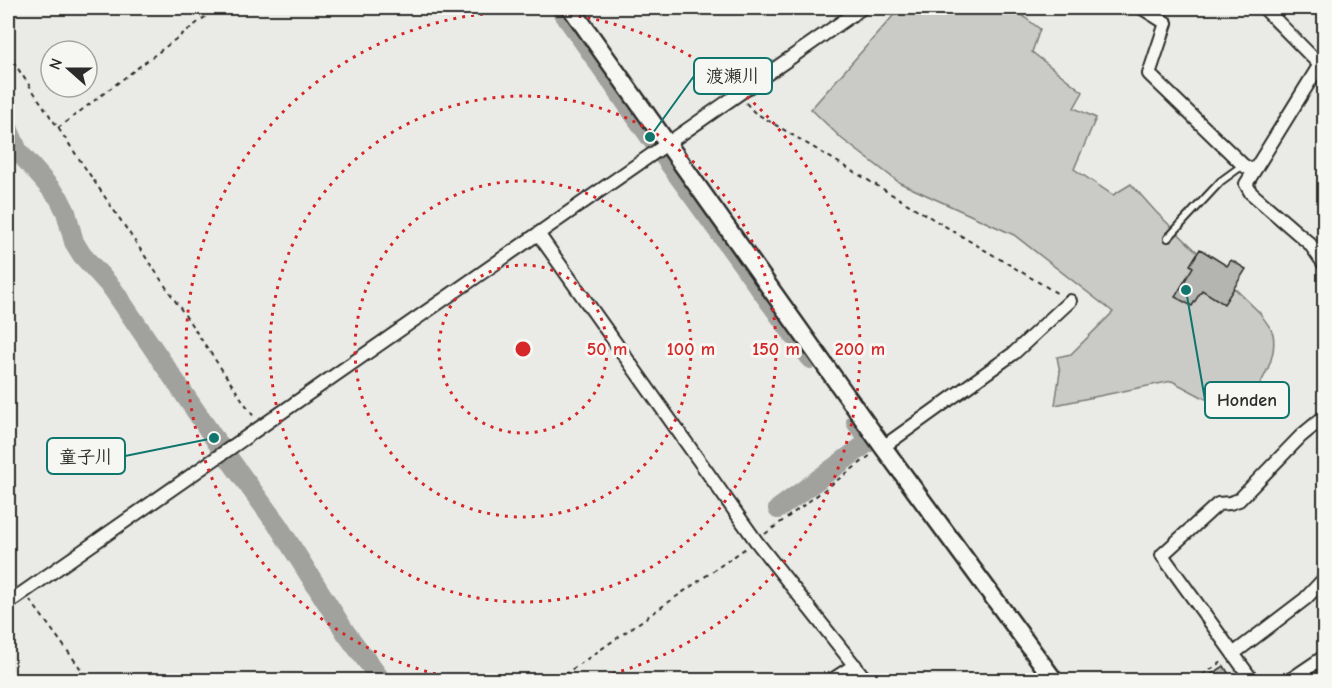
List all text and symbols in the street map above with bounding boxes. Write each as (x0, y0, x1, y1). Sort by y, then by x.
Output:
north arrow (39, 39, 99, 99)
text: N (46, 56, 66, 72)
callout: 渡瀬川 (694, 58, 772, 94)
text: 渡瀬川 (706, 66, 760, 87)
centre of rings (513, 339, 533, 359)
text: 50 m (587, 339, 627, 360)
text: 100 m (667, 339, 715, 360)
text: 150 m (752, 339, 800, 360)
text: 200 m (835, 339, 885, 360)
callout: Honden (1205, 382, 1289, 418)
text: Honden (1217, 390, 1277, 411)
callout: 童子川 (47, 438, 125, 474)
text: 童子川 (59, 447, 113, 468)

